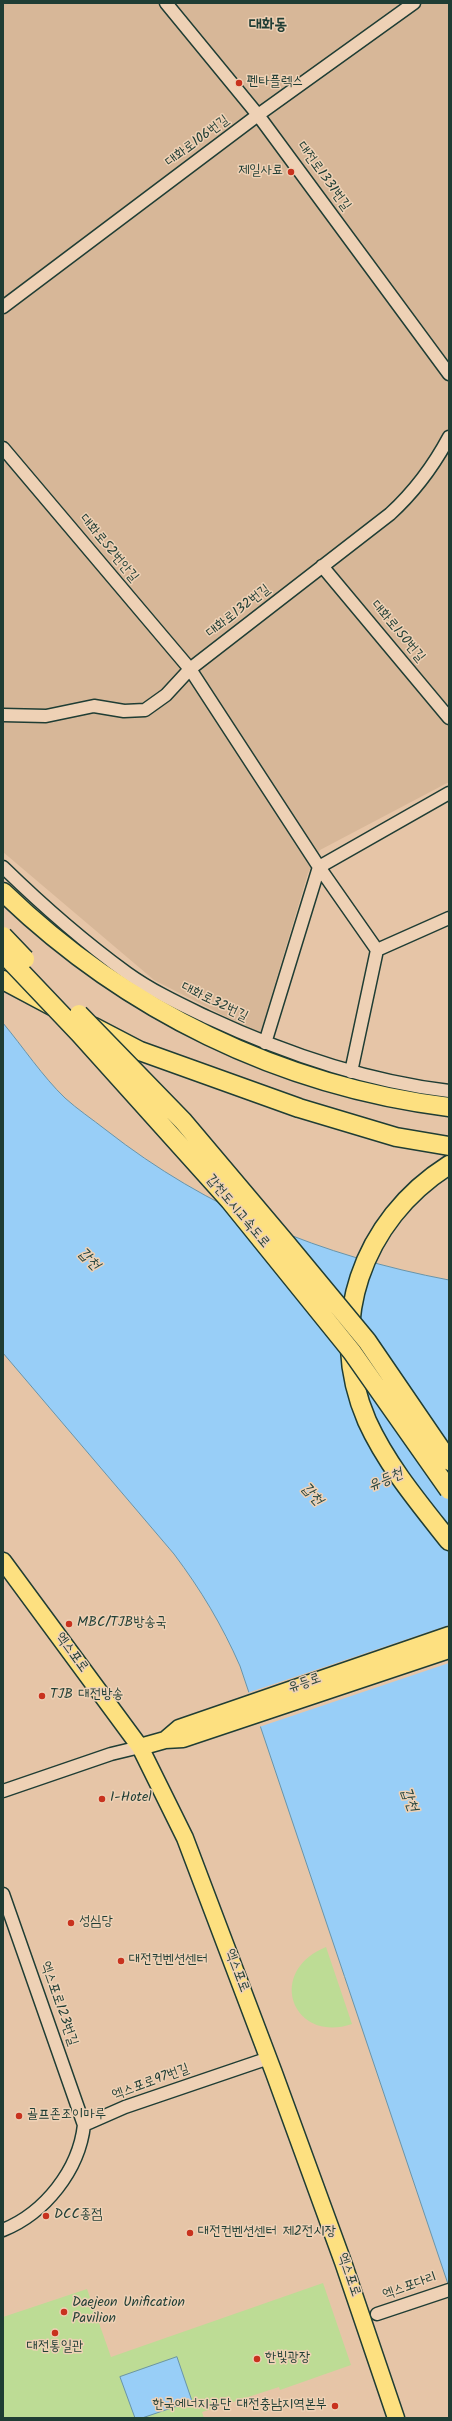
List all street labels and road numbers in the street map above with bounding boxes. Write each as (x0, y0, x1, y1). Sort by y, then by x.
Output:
street label: 대화로106번길 (163, 113, 233, 171)
street label: 대전로1331번길 (292, 139, 354, 215)
street label: 대화로52번안길 (75, 512, 141, 586)
street label: 대화로132번길 (204, 582, 274, 642)
street label: 대화로150번길 (366, 598, 428, 666)
street label: 대화로32번길 (178, 980, 250, 1026)
street label: 갑천도시고속도로 (202, 1172, 272, 1252)
street label: 엑스포로 (51, 1630, 91, 1676)
street label: 유등로 (286, 1671, 324, 1697)
street label: 엑스포로 (220, 1947, 252, 1995)
street label: 엑스포로123번길 (36, 1960, 80, 2048)
street label: 엑스포로97번길 (110, 2061, 192, 2105)
street label: 엑스포로 (333, 2251, 363, 2299)
street label: 엑스포다리 (381, 2270, 439, 2304)

